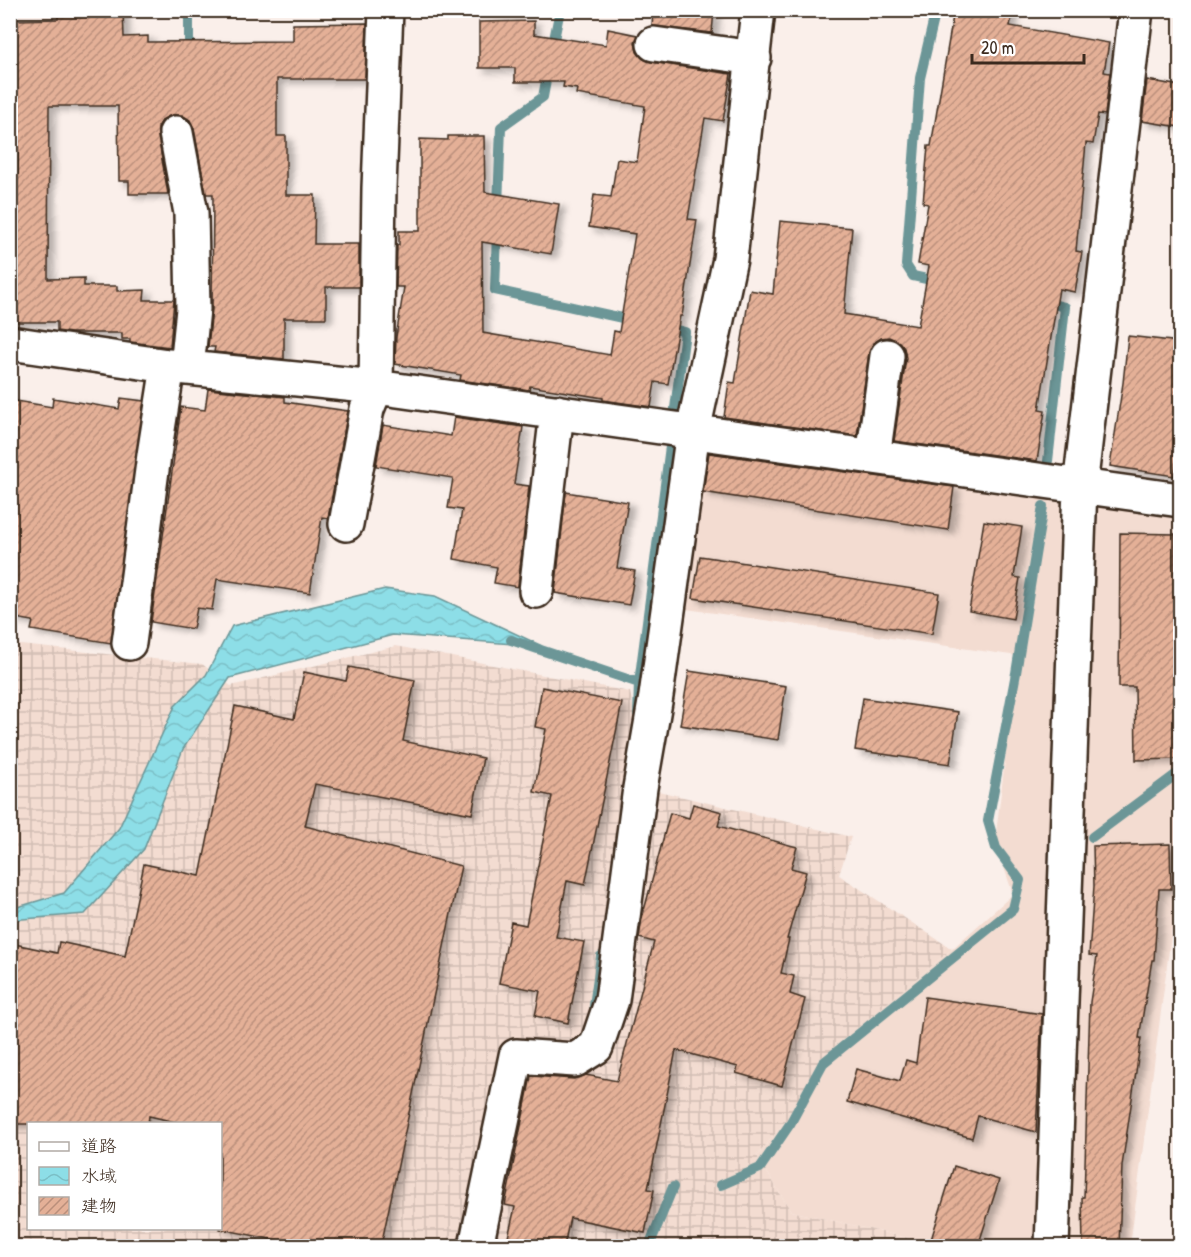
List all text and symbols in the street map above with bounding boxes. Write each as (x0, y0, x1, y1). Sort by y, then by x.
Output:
scale bar (972, 27, 1084, 65)
text: 20 m (981, 35, 1014, 60)
legend (27, 1122, 222, 1230)
text: 道路 (81, 1133, 117, 1158)
text: 水域 (81, 1163, 117, 1188)
text: 建物 (81, 1193, 117, 1218)

